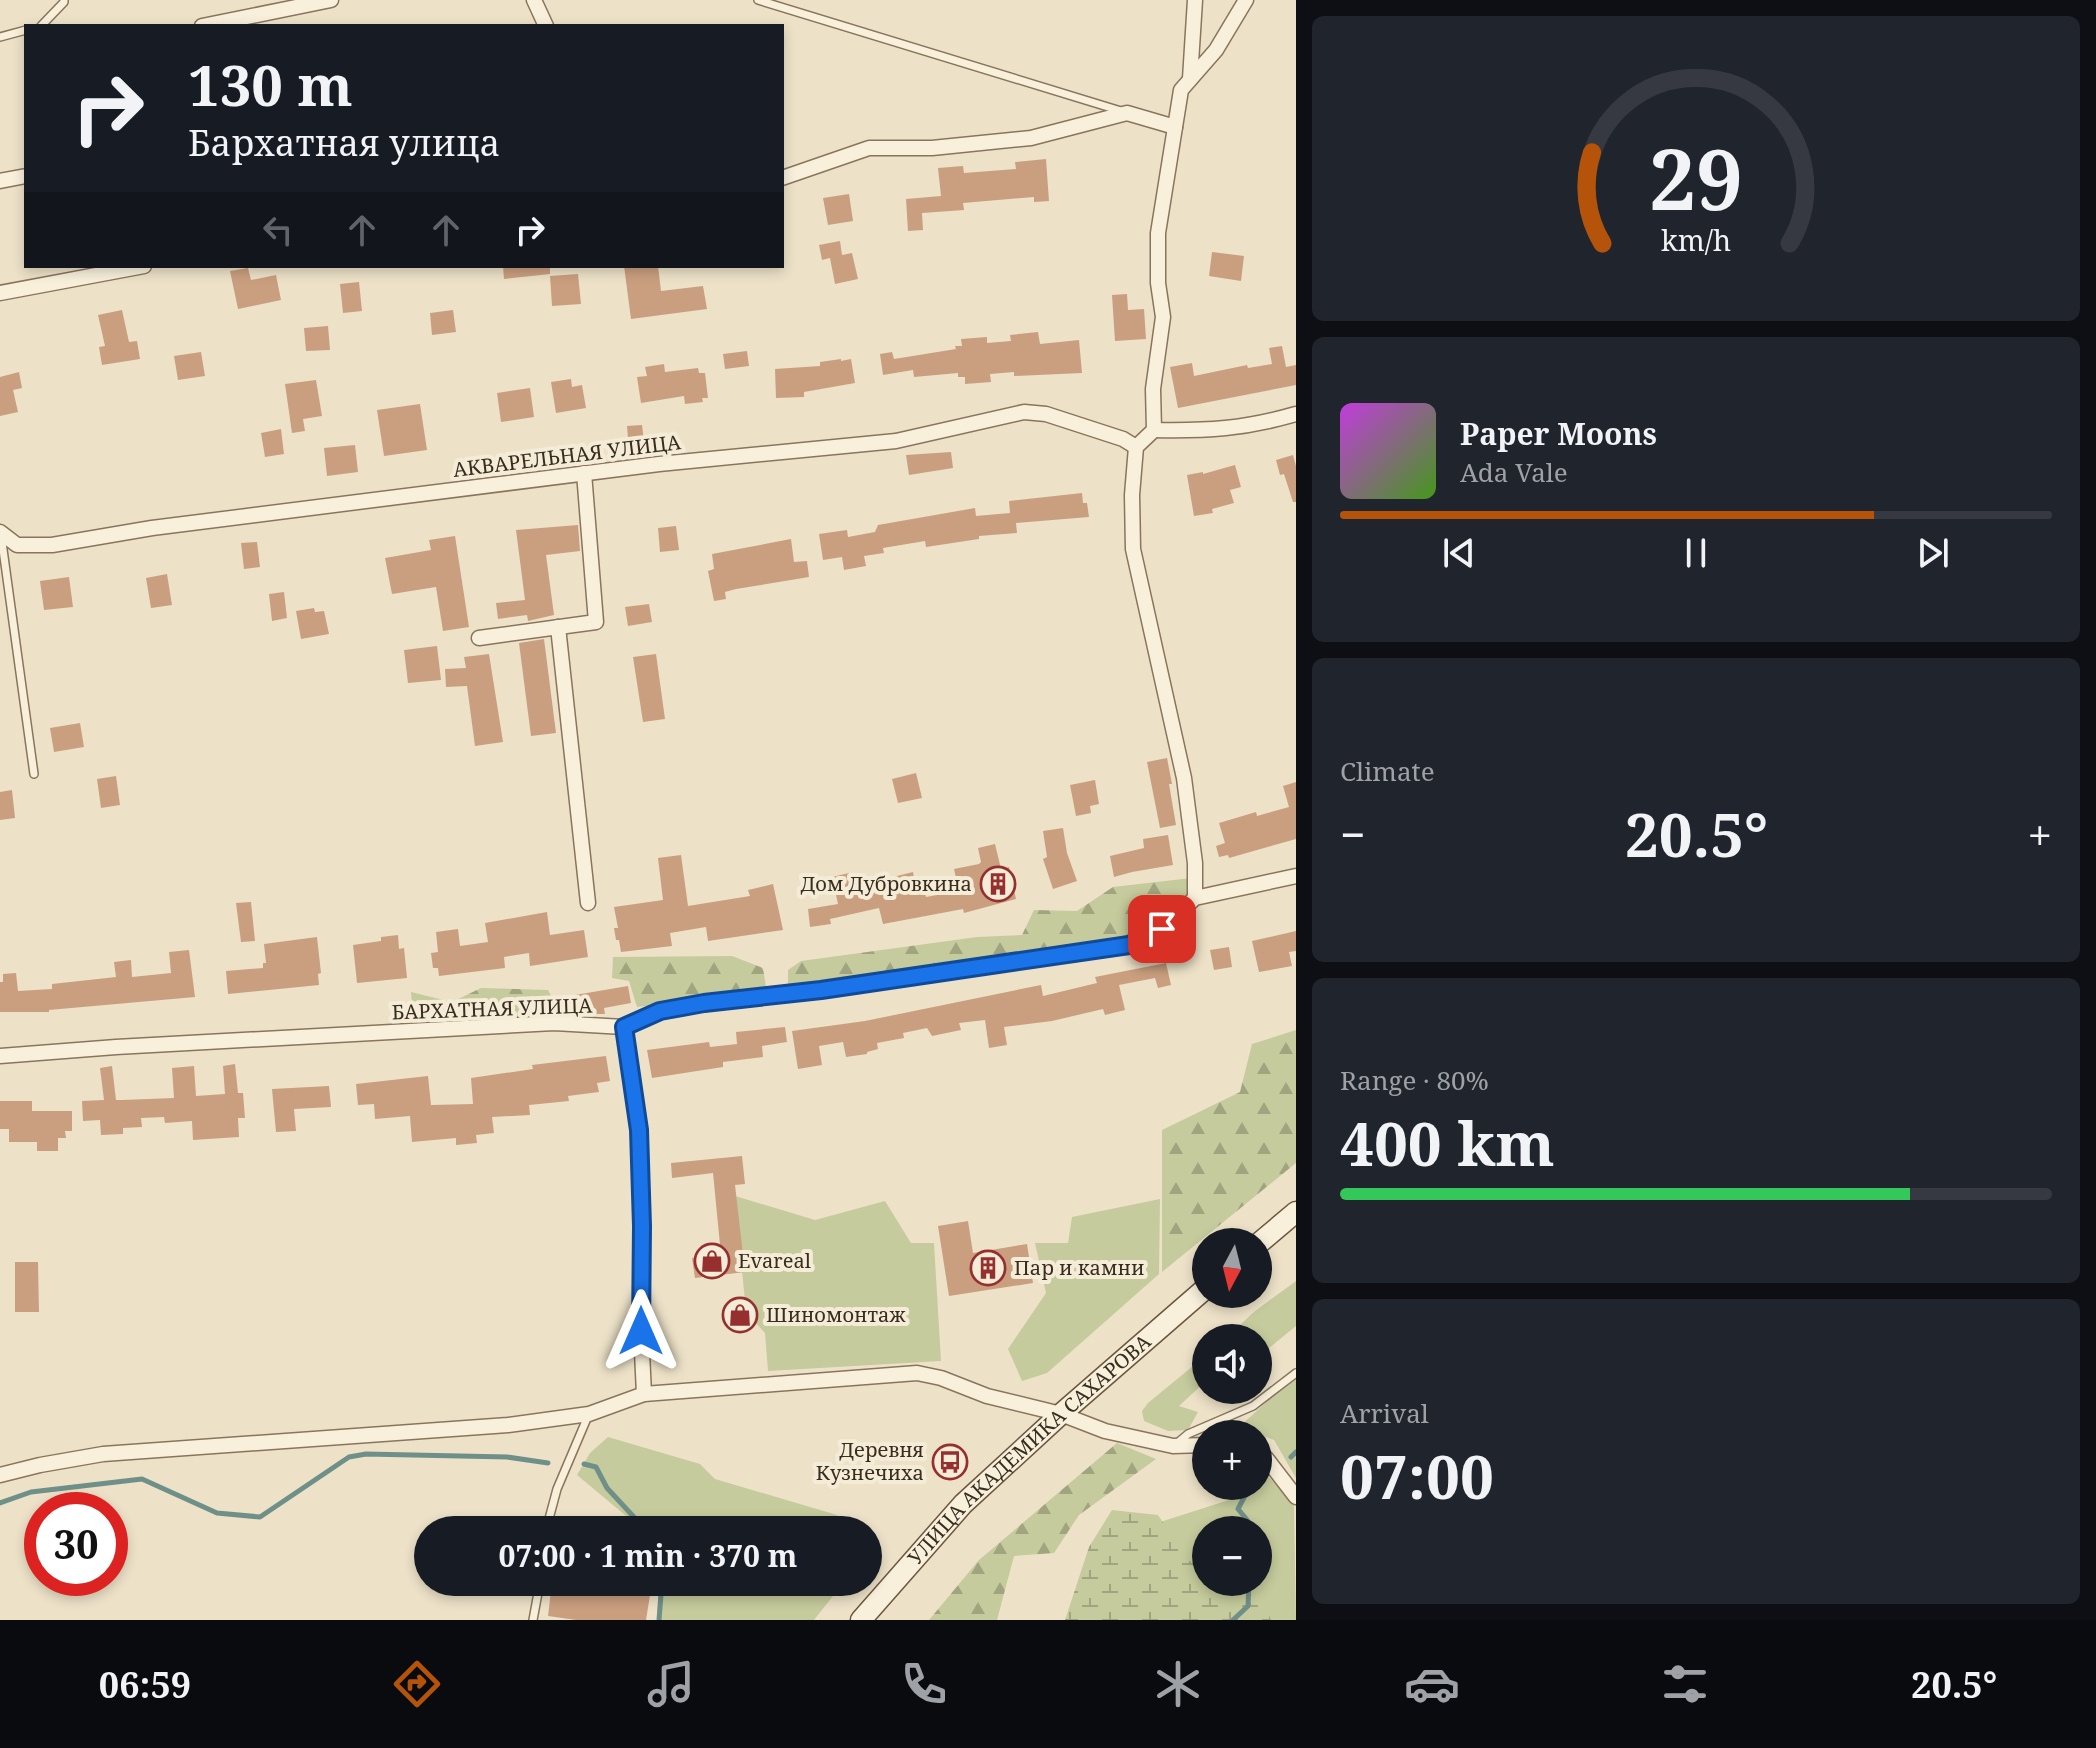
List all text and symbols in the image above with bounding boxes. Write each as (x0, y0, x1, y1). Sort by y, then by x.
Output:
text: 130 m (188, 46, 353, 122)
icon: right (56, 56, 160, 160)
text: Бархатная улица (188, 118, 500, 167)
text: 29 (1649, 121, 1743, 234)
icon: left (256, 208, 300, 252)
icon: ahead (340, 208, 384, 252)
icon: ahead (424, 208, 468, 252)
icon: right (508, 208, 552, 252)
text: km/h (1661, 221, 1731, 260)
text: Paper Moons (1460, 413, 1657, 454)
street label: АКВАРЕЛЬНАЯ УЛИЦА (452, 428, 683, 483)
text: Ada Vale (1460, 454, 1568, 490)
icon: previous (1437, 531, 1481, 575)
icon: pause (1674, 531, 1718, 575)
icon: next (1911, 531, 1955, 575)
text: Climate (1340, 753, 1435, 789)
text: 20.5° (1625, 793, 1768, 875)
text: − (1340, 804, 1365, 864)
text: + (2027, 804, 2052, 864)
building icon: Дом Дубровкина (979, 865, 1017, 903)
place label: Дом Дубровкина (801, 870, 972, 897)
pin (1128, 895, 1196, 963)
icon: arrive (1140, 907, 1184, 951)
street label: БАРХАТНАЯ УЛИЦА (391, 991, 594, 1025)
text: Range · 80% (1340, 1062, 1489, 1098)
text: 400 km (1340, 1102, 1555, 1184)
north arrow (1192, 1228, 1272, 1308)
map controls (1192, 1228, 1272, 1596)
shop icon: Evareal (693, 1242, 731, 1280)
place label: Evareal (738, 1247, 811, 1274)
building icon: Пар и камни (969, 1249, 1007, 1287)
place label: Пар и камни (1014, 1254, 1144, 1281)
position arrow (599, 1289, 683, 1373)
shop icon: Шиномонтаж (721, 1296, 759, 1334)
place label: Шиномонтаж (766, 1301, 905, 1328)
button: sound (1192, 1324, 1272, 1404)
street label: УЛИЦА АКАДЕМИКА САХАРОВА (902, 1327, 1157, 1570)
text: Arrival (1340, 1395, 1429, 1431)
button: + (1192, 1420, 1272, 1500)
text: 07:00 (1340, 1435, 1494, 1517)
place label: Деревня Кузнечиха (816, 1436, 924, 1486)
bus stop icon: Деревня Кузнечиха (931, 1443, 969, 1481)
speed limit sign: 30 (24, 1492, 128, 1596)
button: − (1192, 1516, 1272, 1596)
text: 07:00 · 1 min · 370 m (499, 1535, 797, 1576)
icon: directions (389, 1656, 445, 1712)
icon: music (643, 1656, 699, 1712)
icon: phone (896, 1656, 952, 1712)
icon: climate (1150, 1656, 1206, 1712)
icon: car (1404, 1656, 1460, 1712)
icon: filters (1657, 1656, 1713, 1712)
text: 06:59 (99, 1660, 191, 1709)
text: 20.5° (1911, 1660, 1997, 1709)

